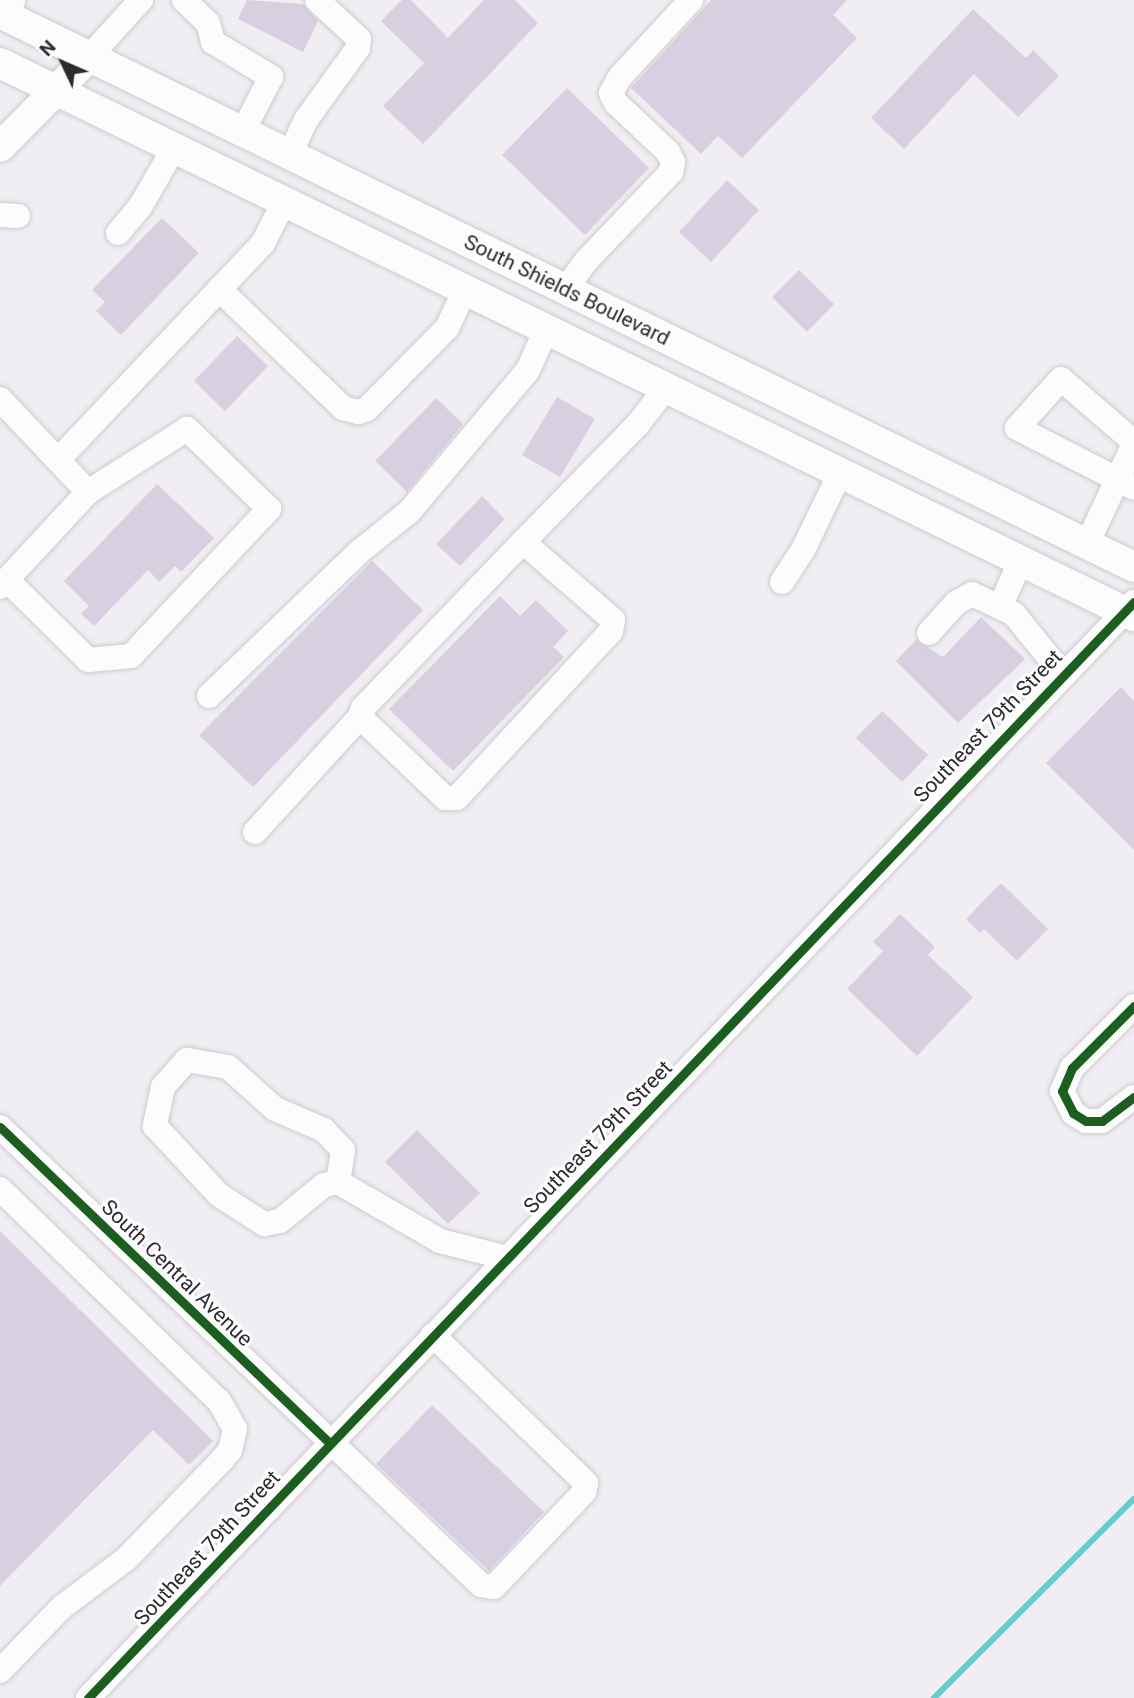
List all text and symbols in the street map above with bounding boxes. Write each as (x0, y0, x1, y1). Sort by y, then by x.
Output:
north arrow (28, 28, 98, 98)
text: N (35, 35, 60, 61)
street label: South Shields Boulevard (460, 229, 674, 351)
street label: Southeast 79th Street (909, 644, 1067, 808)
street label: Southeast 79th Street (519, 1055, 677, 1219)
street label: South Central Avenue (96, 1194, 258, 1352)
street label: Southeast 79th Street (129, 1465, 285, 1631)

